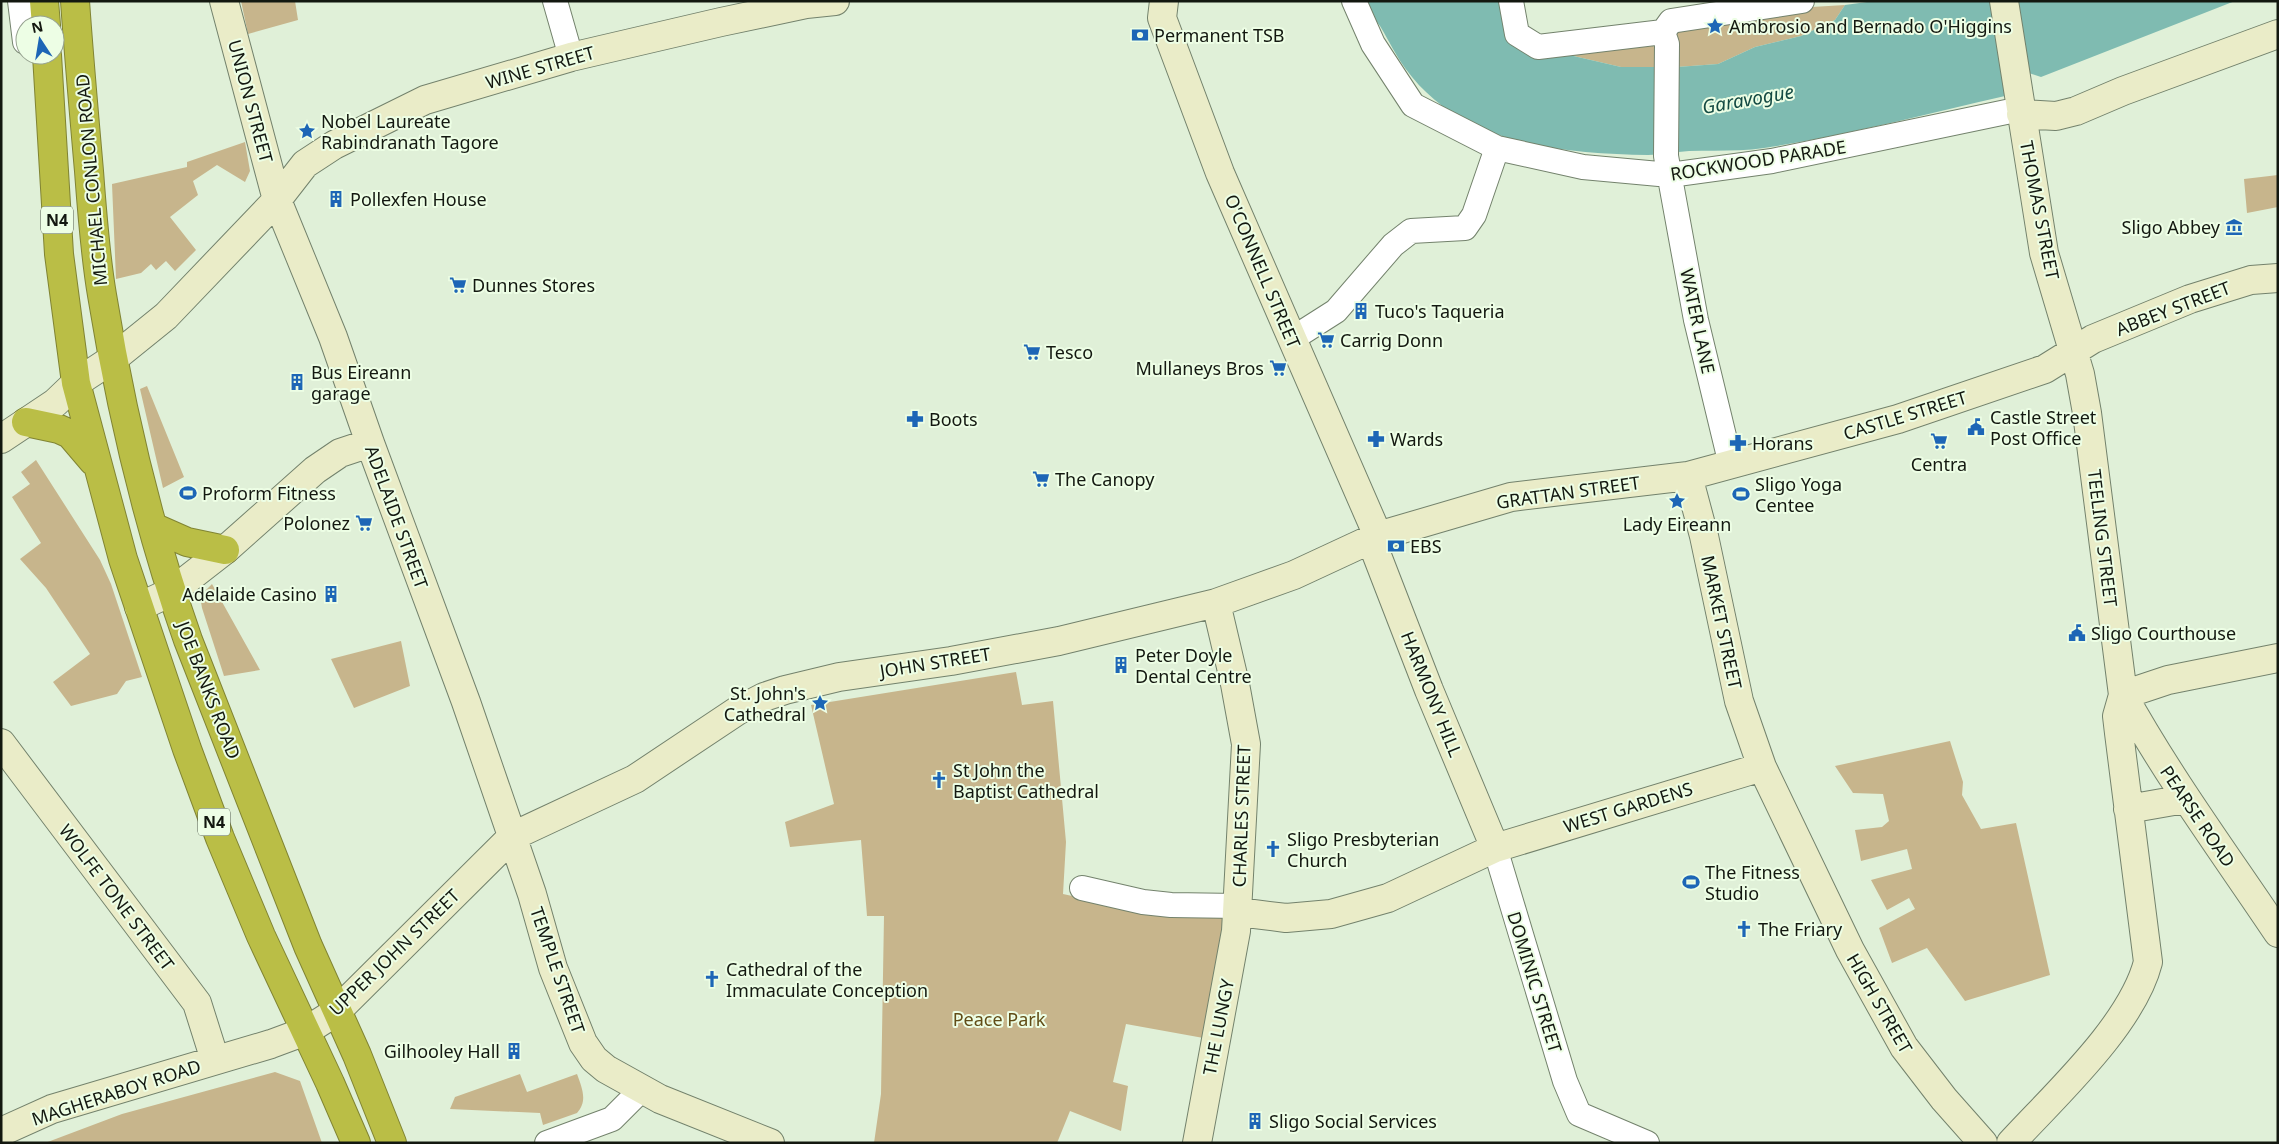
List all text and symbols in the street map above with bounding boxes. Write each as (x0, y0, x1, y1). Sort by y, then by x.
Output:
place label: Ambrosio and Bernado O'Higgins (1729, 14, 2012, 38)
north arrow (15, 15, 65, 65)
text: N (30, 16, 45, 37)
place icon: Ambrosio and Bernado O'Higgins (1705, 16, 1725, 36)
place label: Permanent TSB (1154, 23, 1285, 47)
bank icon: Permanent TSB (1130, 25, 1150, 45)
street label: UNION STREET (223, 37, 279, 165)
street label: WINE STREET (483, 40, 597, 94)
street label: MICHAEL CONLON ROAD (70, 73, 112, 287)
water label: Garavogue (1700, 78, 1796, 120)
place label: Nobel Laureate Rabindranath Tagore (321, 109, 499, 154)
place icon: Nobel Laureate Rabindranath Tagore (297, 121, 317, 141)
street label: ROCKWOOD PARADE (1668, 134, 1848, 186)
street label: THOMAS STREET (2015, 139, 2065, 281)
place label: Pollexfen House (350, 187, 487, 211)
building icon: Pollexfen House (326, 189, 346, 209)
street label: O'CONNELL STREET (1220, 190, 1306, 352)
road number: N4 (41, 206, 73, 234)
place label: Sligo Abbey (2122, 215, 2221, 239)
museum icon: Sligo Abbey (2224, 217, 2244, 237)
street label: WATER LANE (1675, 266, 1721, 376)
place label: Dunnes Stores (472, 273, 595, 297)
supermarket icon: Dunnes Stores (448, 275, 468, 295)
street label: ABBEY STREET (2112, 275, 2234, 341)
place label: Tuco's Taqueria (1375, 299, 1505, 323)
building icon: Tuco's Taqueria (1351, 301, 1371, 321)
place label: Carrig Donn (1340, 328, 1443, 352)
supermarket icon: Carrig Donn (1316, 330, 1336, 350)
place label: Tesco (1046, 340, 1093, 364)
supermarket icon: Tesco (1022, 342, 1042, 362)
place label: Mullaneys Bros (1135, 356, 1264, 380)
supermarket icon: Mullaneys Bros (1268, 358, 1288, 378)
place label: Bus Eireann garage (311, 360, 411, 405)
building icon: Bus Eireann garage (287, 372, 307, 392)
street label: CASTLE STREET (1840, 385, 1970, 445)
place label: Castle Street Post Office (1990, 405, 2097, 450)
place label: Boots (929, 407, 978, 431)
pharmacy icon: Boots (905, 409, 925, 429)
public building icon: Castle Street Post Office (1966, 417, 1986, 437)
place label: Wards (1390, 427, 1443, 451)
pharmacy icon: Wards (1366, 429, 1386, 449)
place label: Horans (1752, 431, 1813, 455)
supermarket icon: Centra (1929, 431, 1949, 451)
pharmacy icon: Horans (1728, 433, 1748, 453)
street label: ADELAIDE STREET (360, 442, 434, 592)
place label: Centra (1911, 452, 1967, 476)
place label: The Canopy (1055, 467, 1155, 491)
street label: TEELING STREET (2083, 468, 2123, 608)
supermarket icon: The Canopy (1031, 469, 1051, 489)
street label: GRATTAN STREET (1495, 470, 1641, 514)
place label: Sligo Yoga Centee (1755, 472, 1842, 517)
place label: Proform Fitness (202, 481, 336, 505)
sports icon: Proform Fitness (178, 483, 198, 503)
sports icon: Sligo Yoga Centee (1731, 484, 1751, 504)
place icon: Lady Eireann (1667, 491, 1687, 511)
place label: Polonez (283, 511, 350, 535)
place label: Lady Eireann (1623, 512, 1731, 536)
supermarket icon: Polonez (354, 513, 374, 533)
place label: EBS (1410, 534, 1442, 558)
bank icon: EBS (1386, 536, 1406, 556)
street label: MARKET STREET (1696, 553, 1748, 691)
place label: Adelaide Casino (182, 582, 317, 606)
building icon: Adelaide Casino (321, 584, 341, 604)
street label: JOE BANKS ROAD (171, 616, 246, 762)
place label: Sligo Courthouse (2091, 621, 2236, 645)
public building icon: Sligo Courthouse (2067, 623, 2087, 643)
street label: HARMONY HILL (1396, 628, 1468, 760)
street label: JOHN STREET (876, 641, 992, 683)
place label: Peter Doyle Dental Centre (1135, 643, 1252, 688)
building icon: Peter Doyle Dental Centre (1111, 655, 1131, 675)
place label: St. John's Cathedral (724, 681, 806, 726)
place icon: St. John's Cathedral (810, 693, 830, 713)
street label: CHARLES STREET (1227, 744, 1255, 888)
place label: St John the Baptist Cathedral (953, 758, 1099, 803)
street label: PEARSE ROAD (2155, 760, 2241, 872)
church icon: St John the Baptist Cathedral (929, 770, 949, 790)
street label: WEST GARDENS (1560, 776, 1696, 838)
road number: N4 (198, 809, 230, 836)
street label: WOLFE TONE STREET (54, 819, 180, 975)
place label: Sligo Presbyterian Church (1287, 827, 1439, 872)
church icon: Sligo Presbyterian Church (1263, 839, 1283, 859)
place label: The Fitness Studio (1705, 860, 1800, 905)
sports icon: The Fitness Studio (1681, 872, 1701, 892)
street label: UPPER JOHN STREET (324, 883, 464, 1021)
street label: TEMPLE STREET (525, 903, 591, 1037)
street label: DOMINIC STREET (1502, 908, 1568, 1056)
place label: The Friary (1758, 917, 1843, 941)
church icon: The Friary (1734, 919, 1754, 939)
street label: HIGH STREET (1842, 949, 1918, 1057)
place label: Cathedral of the Immaculate Conception (726, 957, 928, 1002)
church icon: Cathedral of the Immaculate Conception (702, 969, 722, 989)
street label: THE LUNGY (1197, 976, 1239, 1077)
park label: Peace Park (953, 1007, 1046, 1031)
place label: Gilhooley Hall (384, 1039, 500, 1063)
building icon: Gilhooley Hall (504, 1041, 524, 1061)
street label: MAGHERABOY ROAD (28, 1053, 204, 1131)
place label: Sligo Social Services (1269, 1109, 1437, 1133)
building icon: Sligo Social Services (1245, 1111, 1265, 1131)

